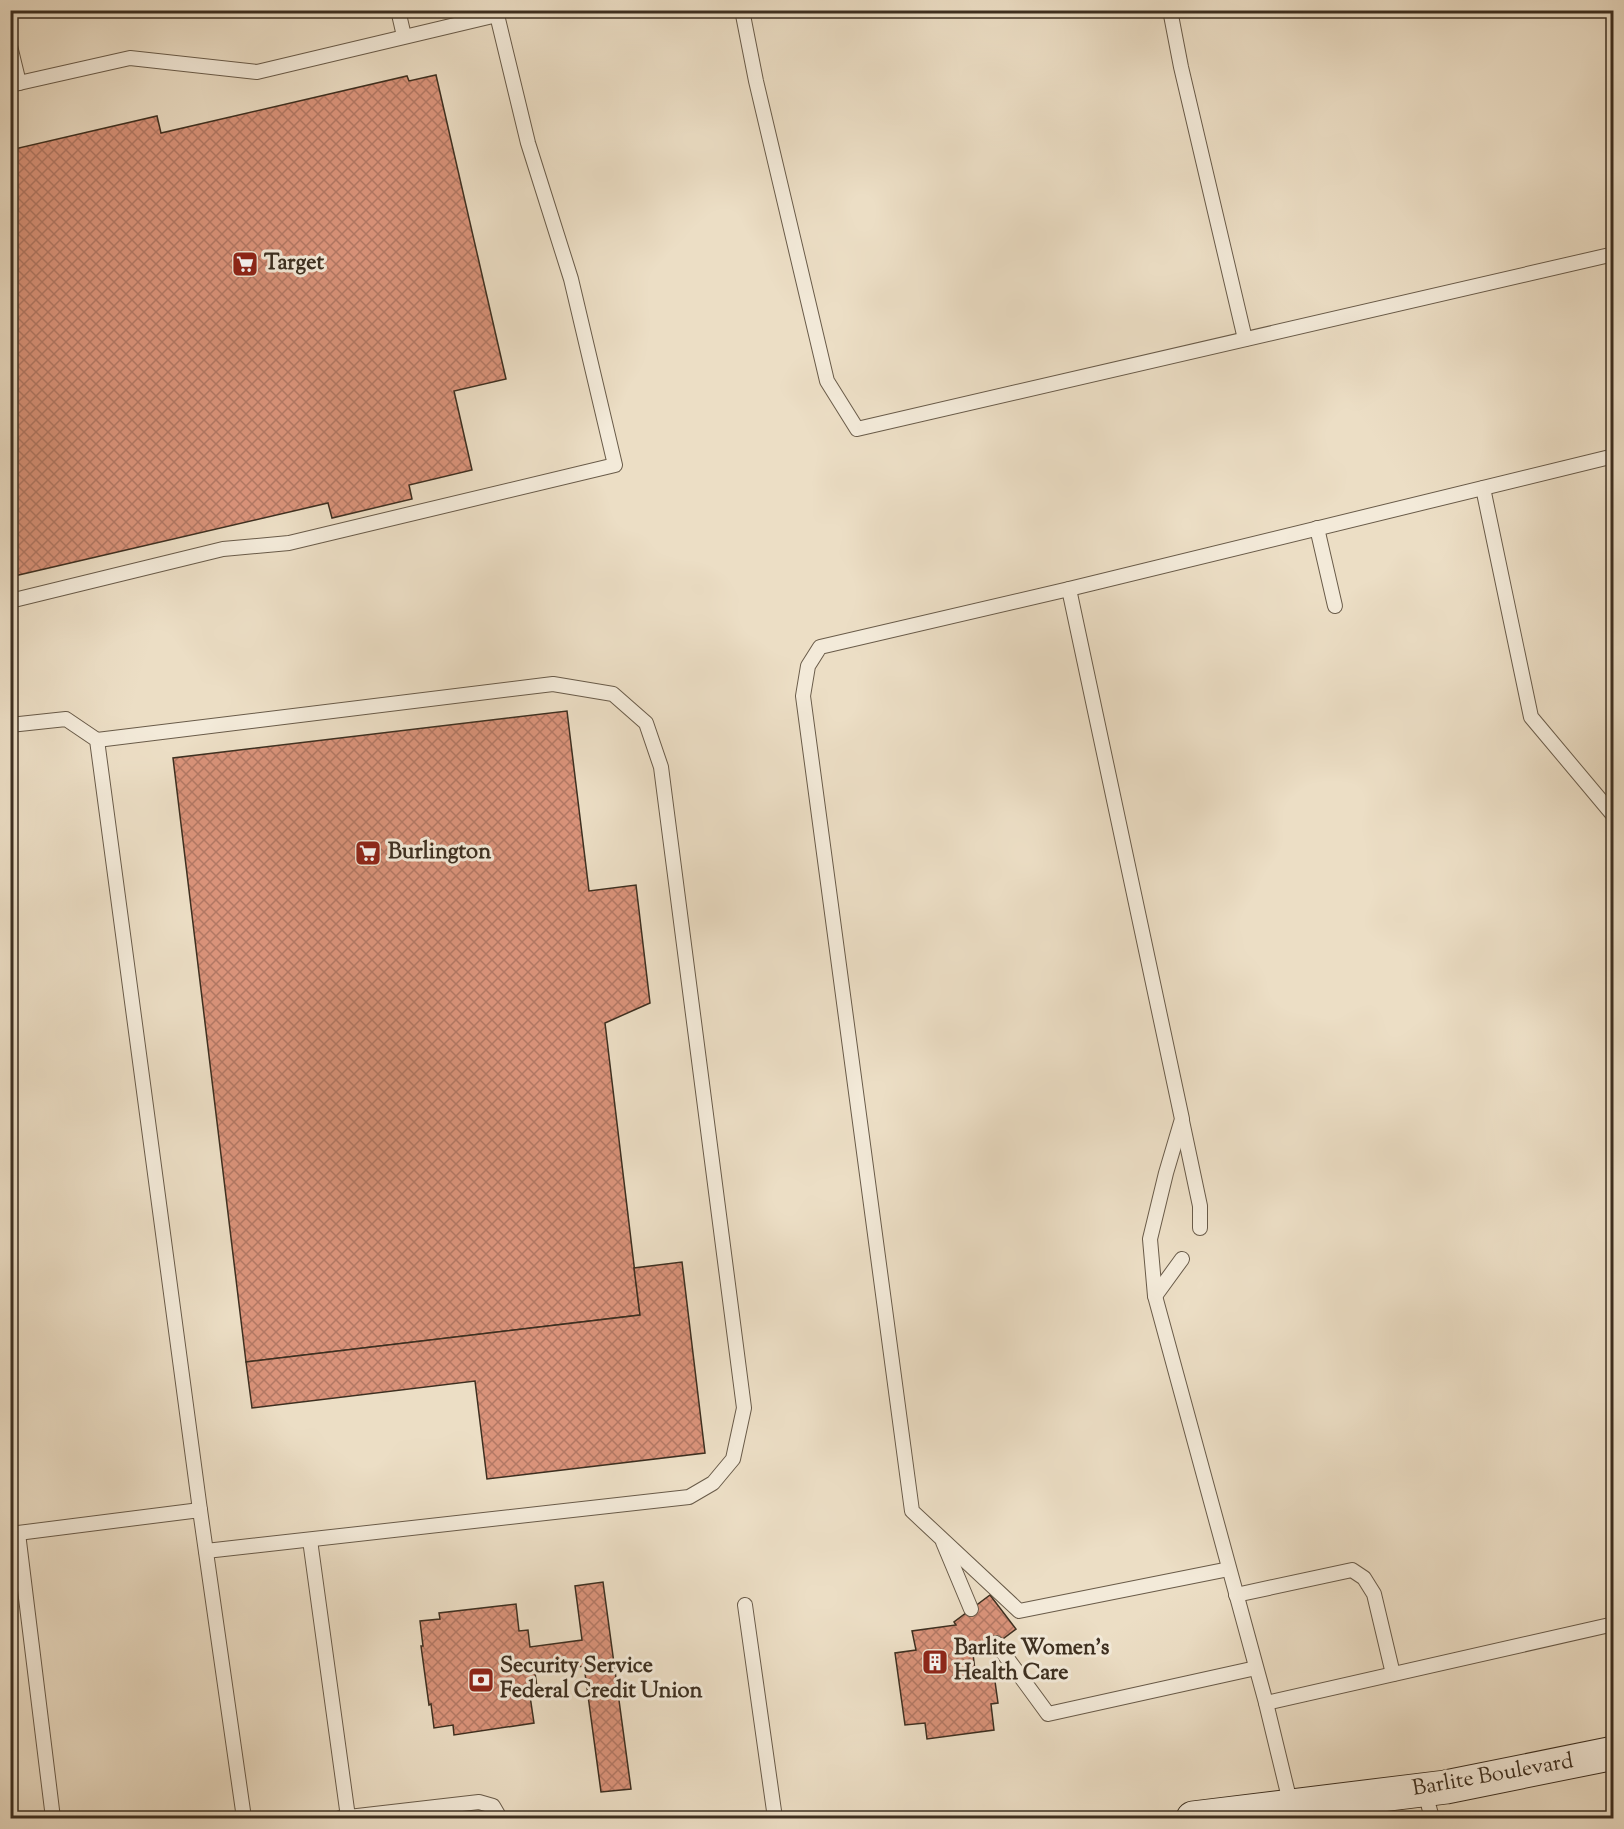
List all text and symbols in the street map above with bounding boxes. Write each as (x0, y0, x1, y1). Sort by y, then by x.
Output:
place label: Target (264, 248, 324, 280)
supermarket icon: Target (230, 249, 260, 279)
place label: Burlington (388, 837, 491, 869)
supermarket icon: Burlington (353, 838, 383, 868)
place label: Barlite Women's Health Care (954, 1633, 1110, 1690)
building icon: Barlite Women's Health Care (920, 1647, 950, 1677)
place label: Security Service Federal Credit Union (500, 1651, 703, 1708)
bank icon: Security Service Federal Credit Union (466, 1665, 496, 1695)
street label: Barlite Boulevard (1410, 1746, 1576, 1806)

